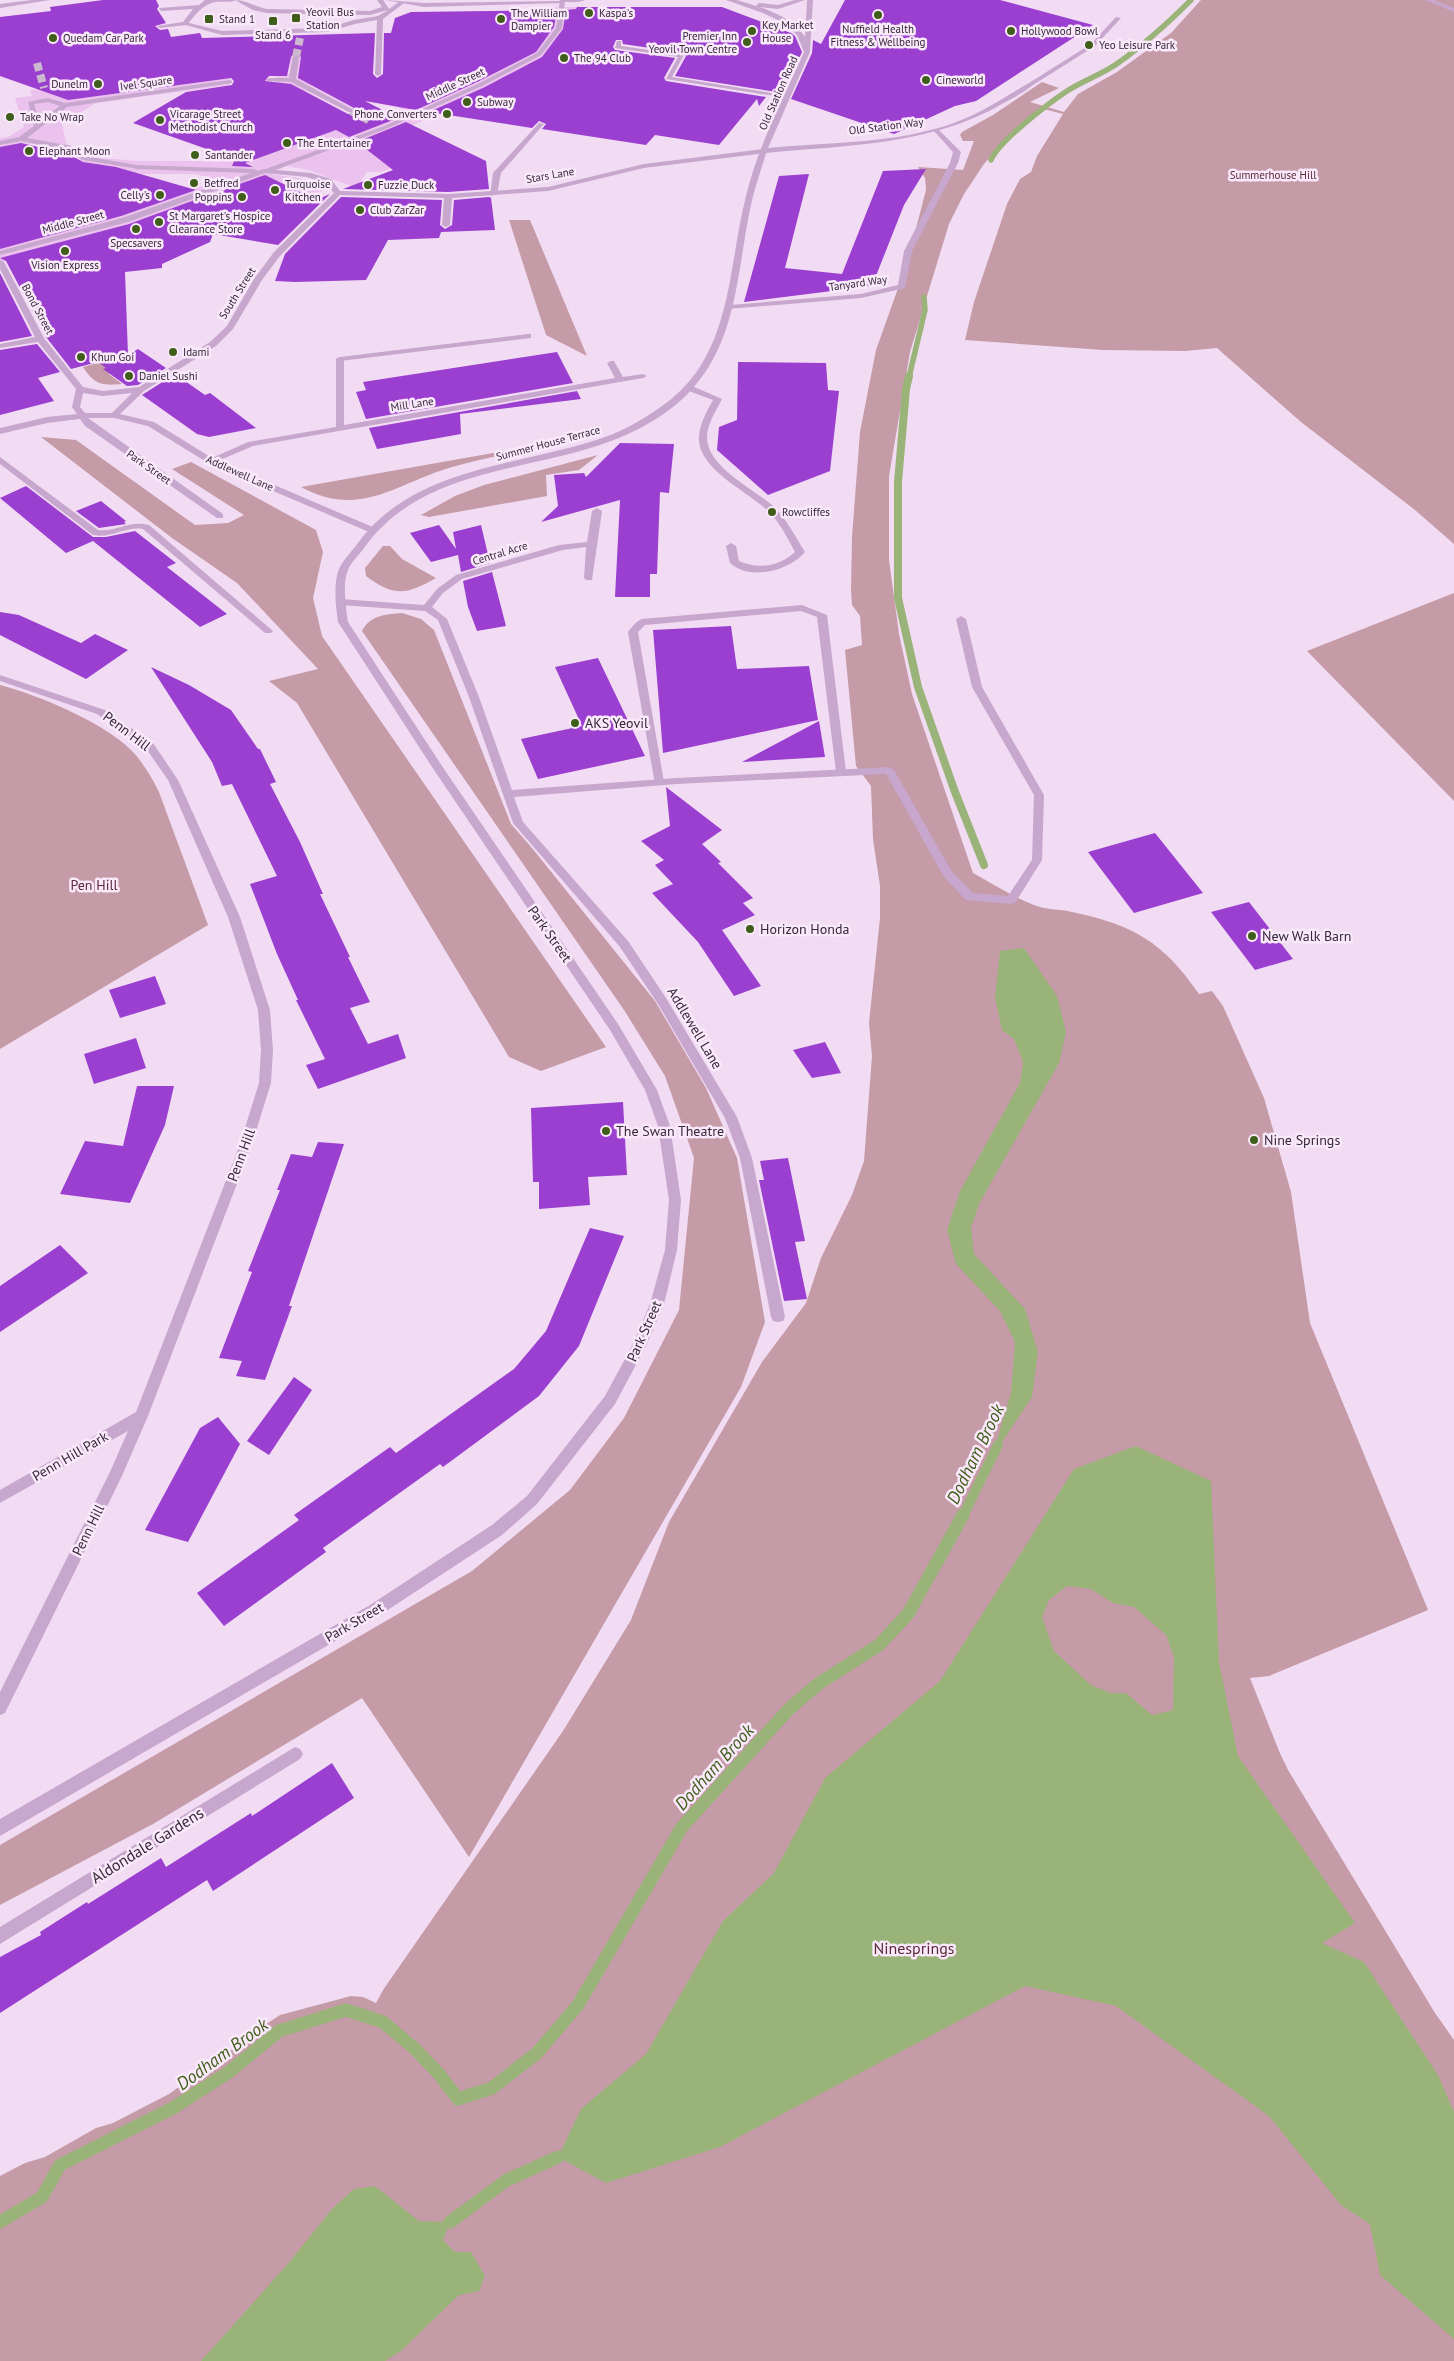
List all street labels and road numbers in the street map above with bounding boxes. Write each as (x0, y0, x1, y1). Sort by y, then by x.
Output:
street label: Old Station Road (755, 54, 801, 132)
street label: Middle Street (423, 64, 487, 104)
street label: Ivel Square (119, 72, 173, 94)
street label: Old Station Way (848, 114, 925, 138)
street label: Stars Lane (525, 164, 576, 186)
street label: Middle Street (41, 207, 106, 237)
street label: South Street (216, 264, 259, 321)
street label: Tanyard Way (828, 272, 889, 294)
street label: Bond Street (19, 281, 57, 337)
street label: Mill Lane (389, 394, 435, 414)
street label: Summer House Terrace (494, 422, 602, 464)
street label: Park Street (124, 447, 174, 487)
street label: Addlewell Lane (204, 452, 276, 494)
street label: Central Acre (471, 538, 530, 568)
street label: Penn Hill (100, 707, 154, 755)
street label: Park Street (524, 902, 576, 966)
street label: Addlewell Lane (664, 984, 726, 1072)
street label: Penn Hill (223, 1126, 259, 1184)
street label: Park Street (623, 1298, 666, 1364)
street label: Penn Hill Park (29, 1427, 111, 1485)
street label: Penn Hill (68, 1501, 108, 1559)
street label: Park Street (321, 1598, 387, 1646)
street label: Aldondale Gardens (87, 1802, 207, 1888)

